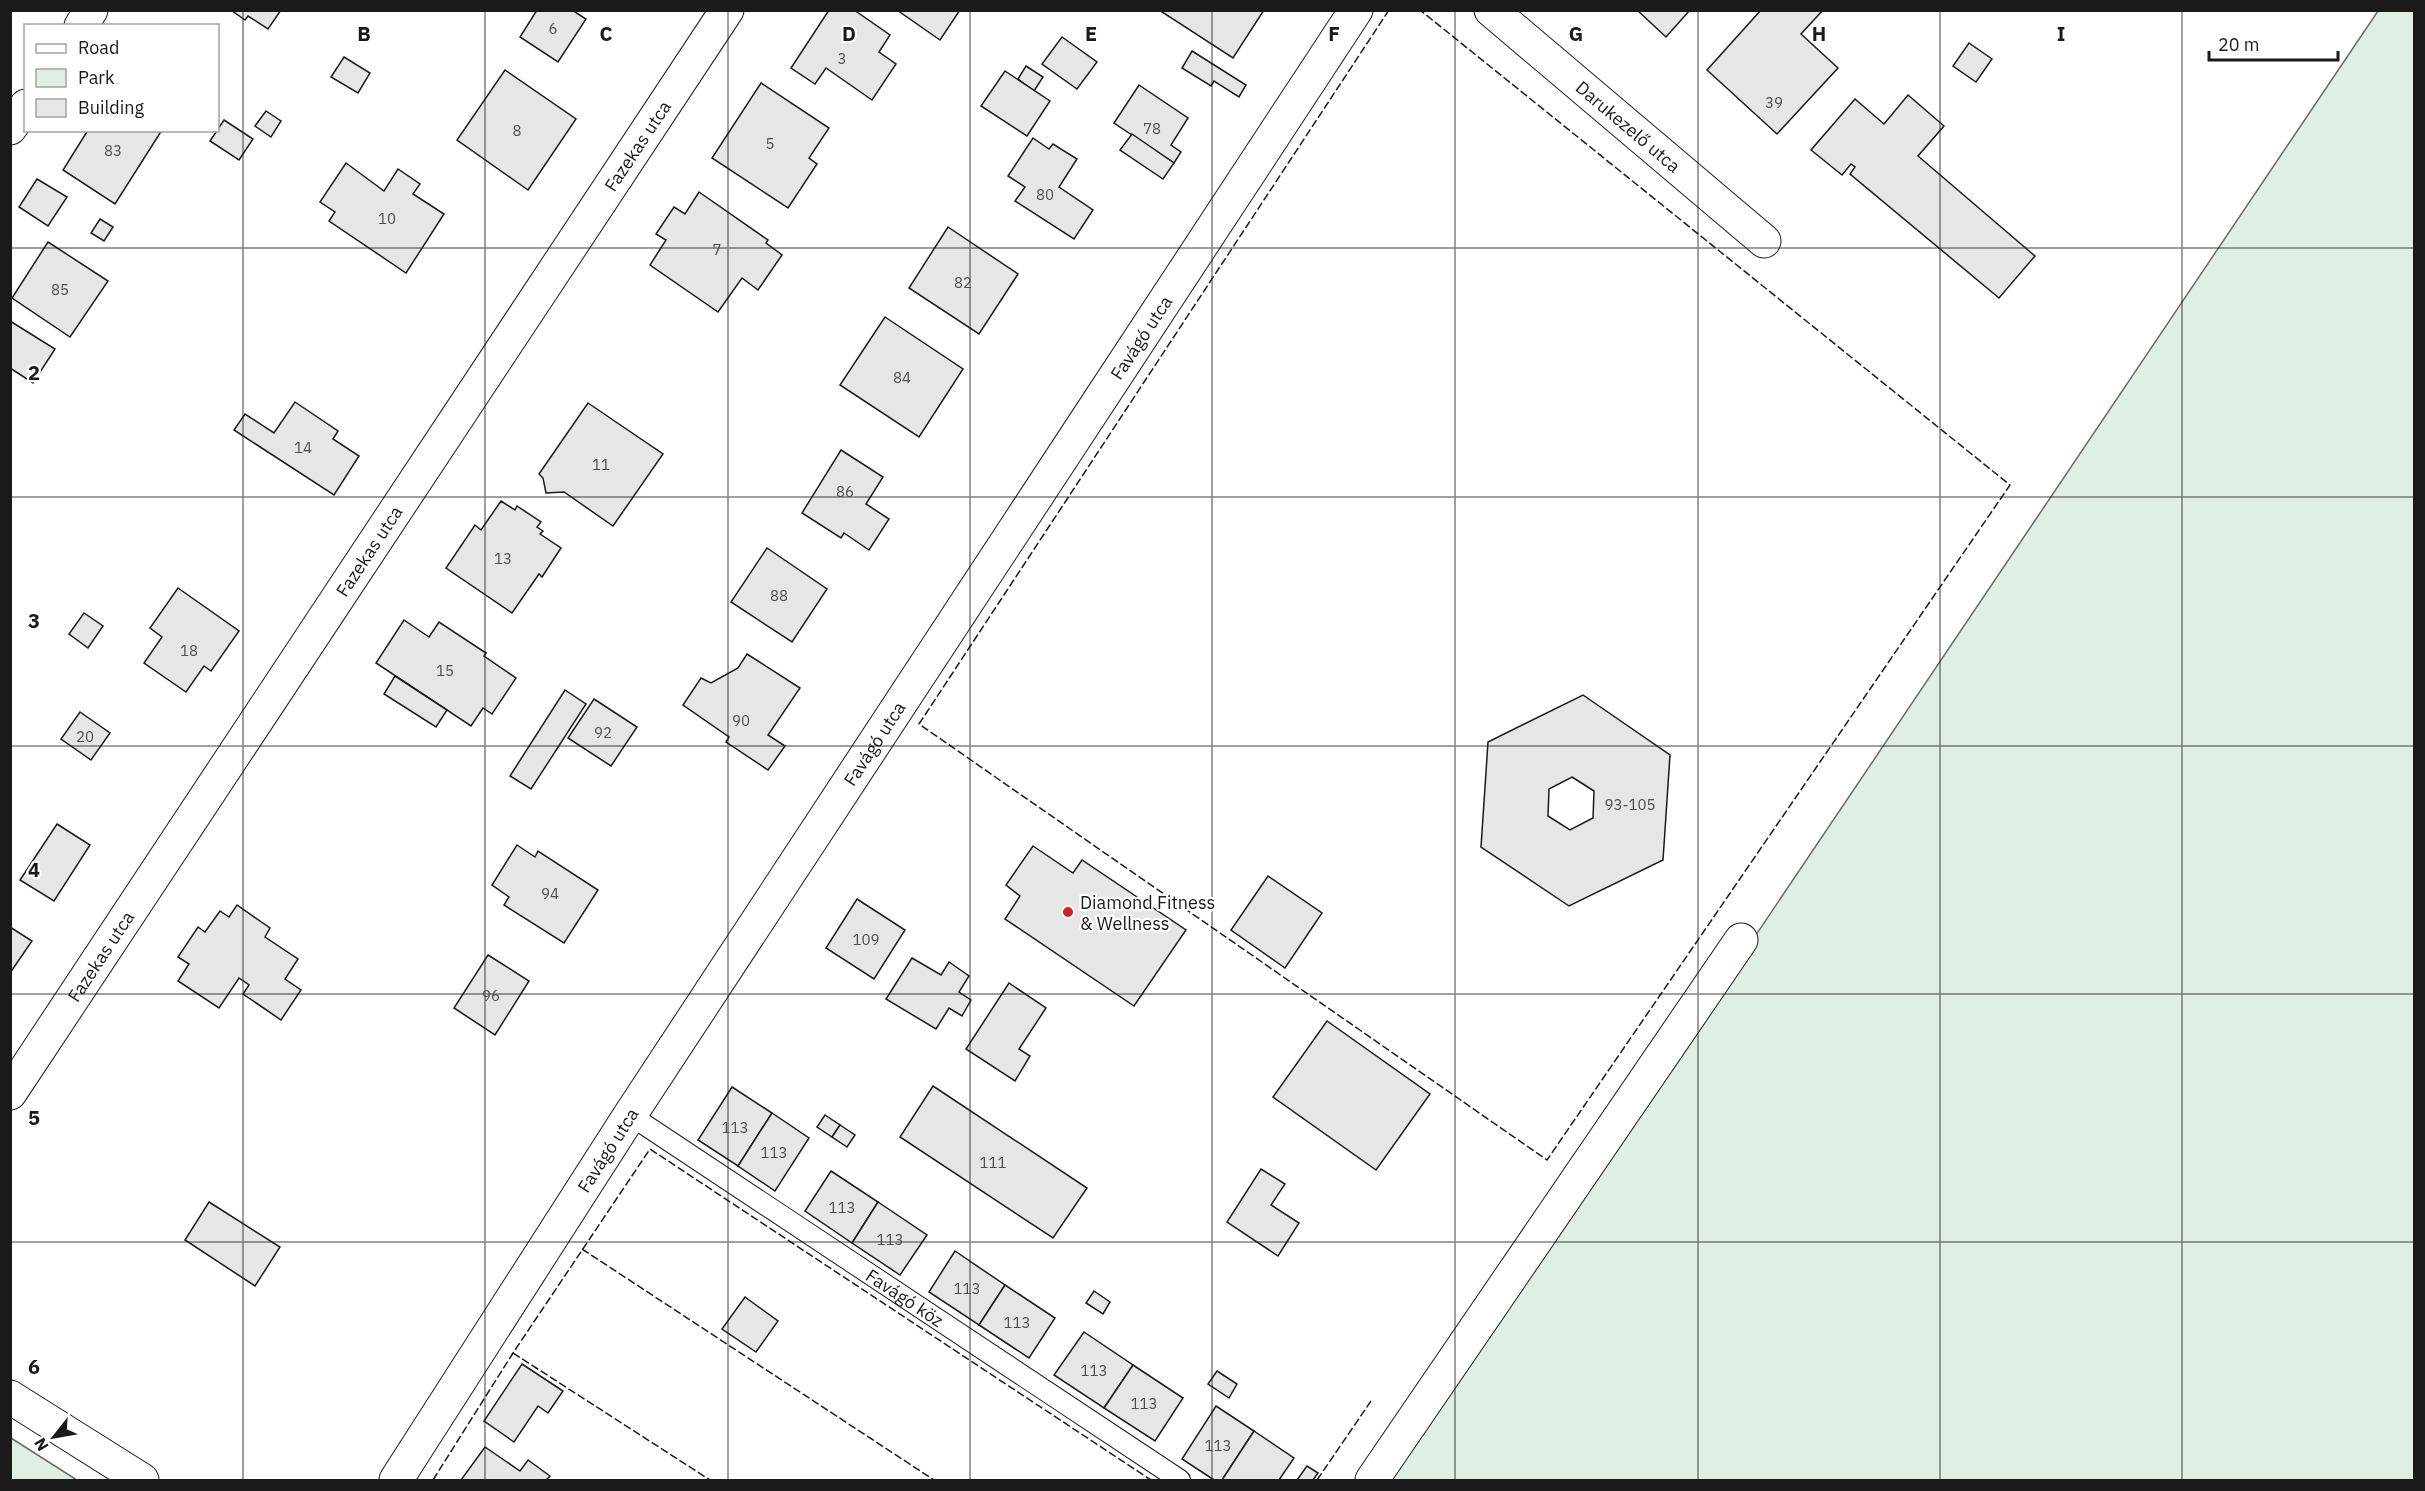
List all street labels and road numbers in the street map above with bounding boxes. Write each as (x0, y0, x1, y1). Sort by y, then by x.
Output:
street label: Darukezelő utca (1571, 75, 1686, 177)
street label: Fazekas utca (599, 96, 676, 196)
street label: Favágó utca (1105, 291, 1177, 384)
street label: Fazekas utca (330, 501, 407, 601)
street label: Favágó utca (838, 697, 910, 790)
street label: Fazekas utca (62, 906, 139, 1006)
street label: Favágó utca (572, 1103, 643, 1197)
street label: Favágó köz (862, 1263, 948, 1332)

